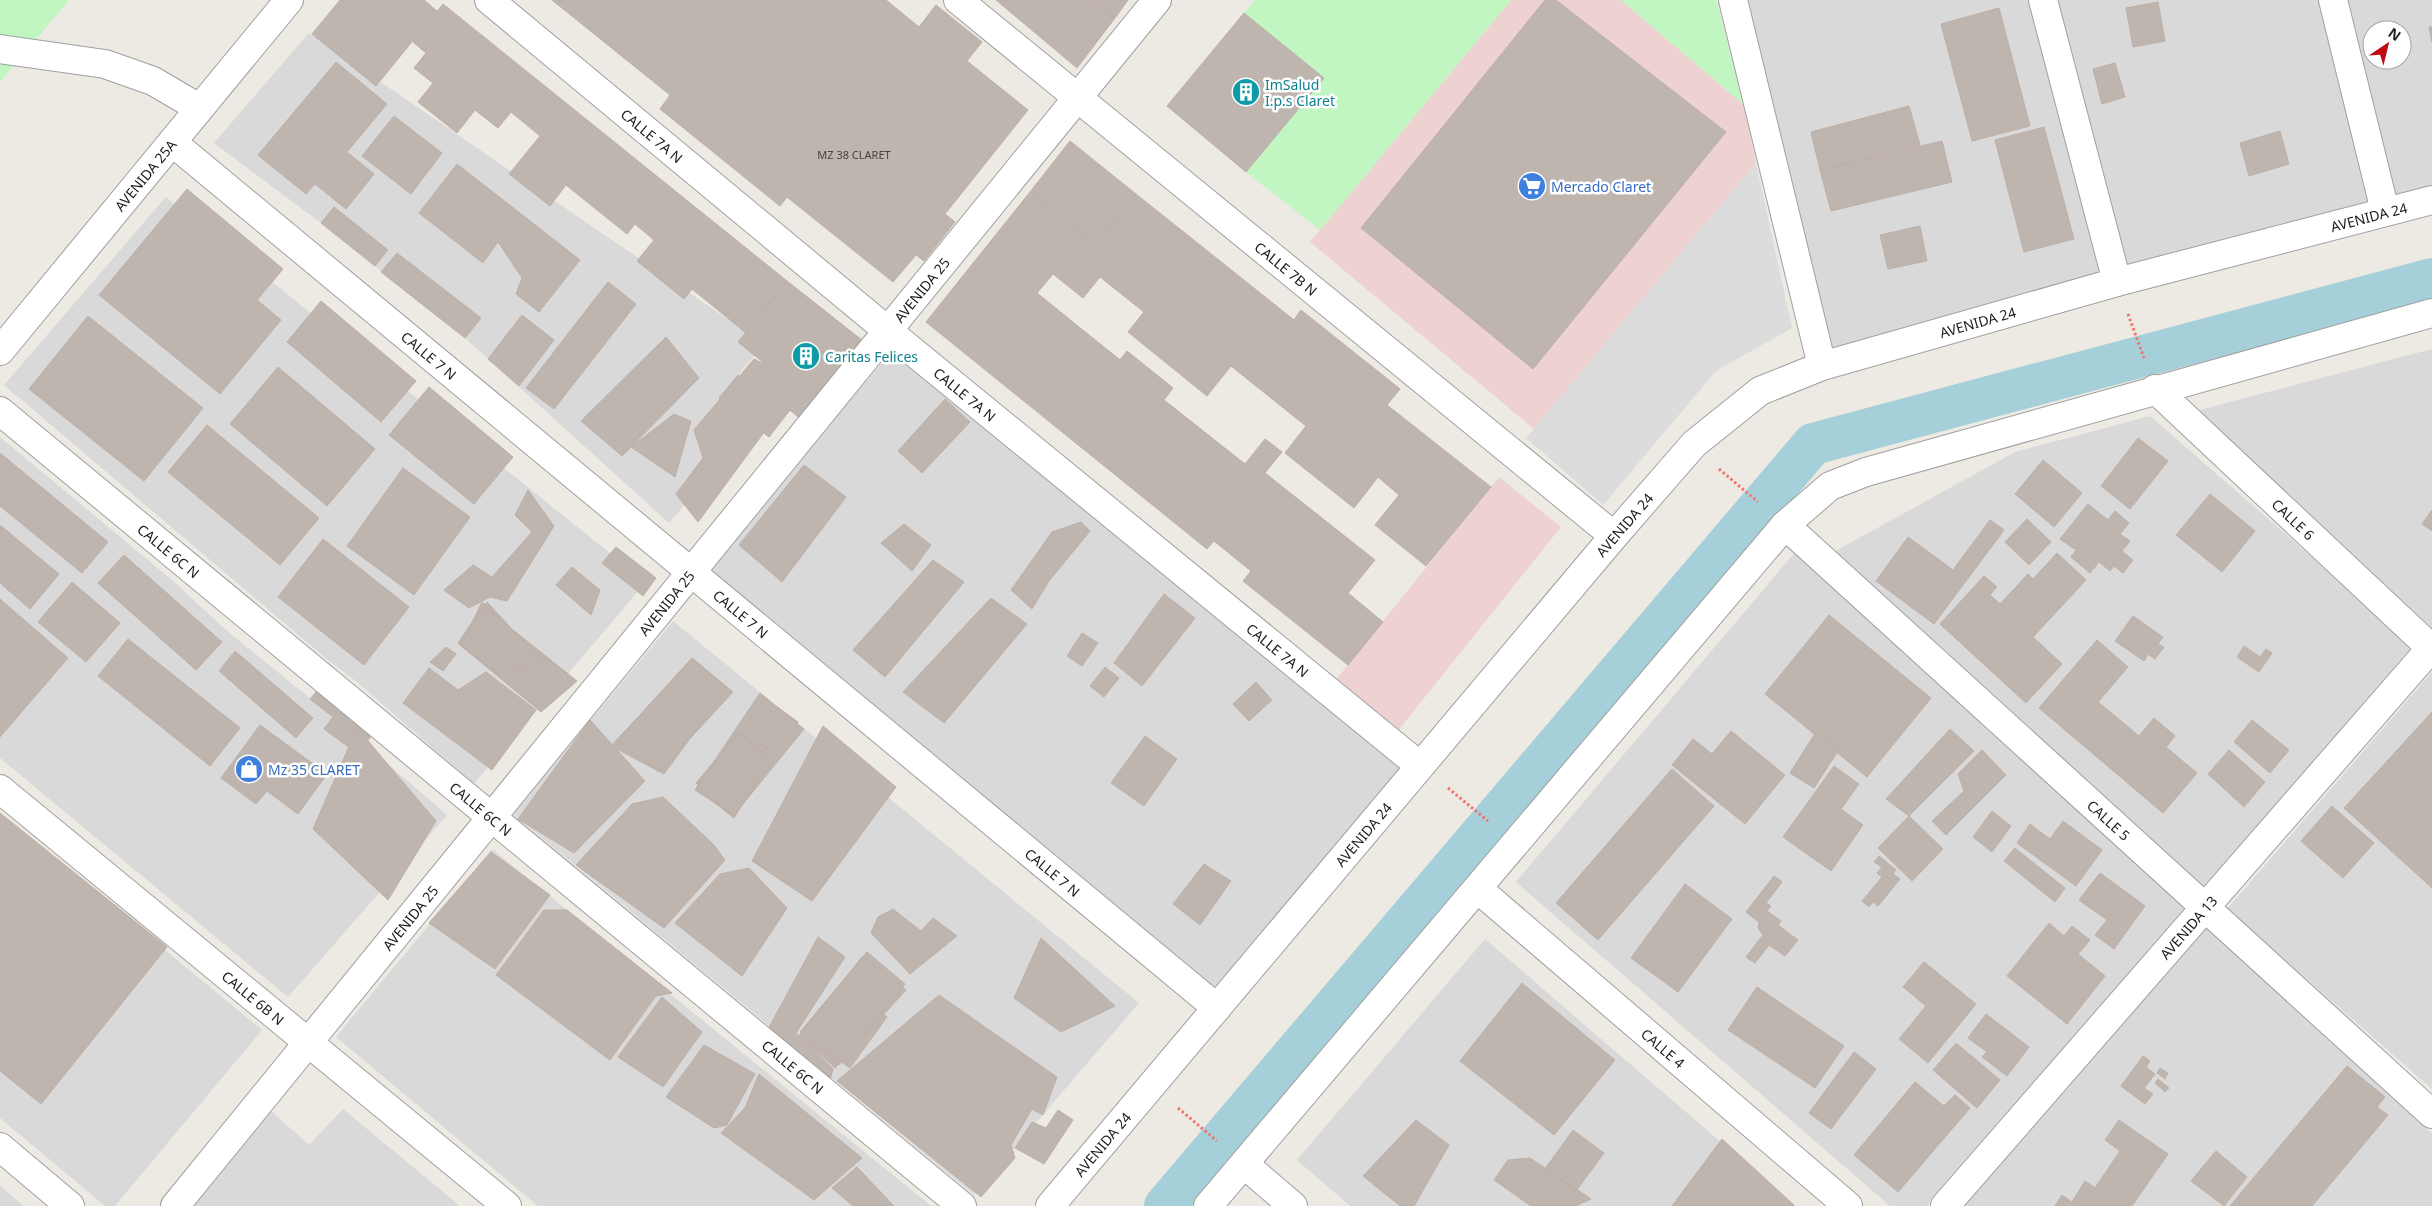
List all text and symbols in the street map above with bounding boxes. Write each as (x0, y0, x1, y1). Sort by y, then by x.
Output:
north arrow (2362, 20, 2412, 70)
text: N (2385, 23, 2405, 45)
place label: ImSalud I.p.s Claret (1265, 75, 1335, 110)
building icon: ImSalud I.p.s Claret (1231, 77, 1261, 107)
street label: CALLE 7A N (617, 104, 687, 167)
street label: AVENIDA 25A (110, 135, 180, 215)
house number: MZ 38 CLARET (817, 147, 891, 162)
supermarket icon: Mercado Claret (1517, 171, 1547, 201)
place label: Mercado Claret (1551, 177, 1651, 196)
street label: AVENIDA 24 (2328, 197, 2409, 236)
street label: CALLE 7B N (1251, 237, 1322, 299)
street label: AVENIDA 25 (889, 253, 954, 326)
street label: AVENIDA 24 (1937, 302, 2018, 342)
street label: CALLE 7 N (398, 327, 461, 384)
building icon: Caritas Felices (791, 341, 821, 371)
place label: Caritas Felices (825, 347, 918, 366)
street label: CALLE 7A N (930, 363, 1000, 425)
street label: AVENIDA 24 (1591, 489, 1657, 561)
street label: CALLE 6 (2268, 494, 2319, 544)
street label: CALLE 6C N (134, 519, 204, 582)
street label: AVENIDA 25 (634, 566, 698, 639)
street label: CALLE 7 N (709, 585, 773, 642)
street label: CALLE 7A N (1243, 619, 1313, 681)
shop icon: Mz 35 CLARET (234, 754, 264, 784)
place label: Mz 35 CLARET (268, 760, 360, 779)
street label: CALLE 6C N (446, 777, 516, 840)
street label: CALLE 5 (2083, 795, 2134, 844)
street label: AVENIDA 24 (1330, 798, 1396, 870)
street label: CALLE 7 N (1021, 844, 1084, 900)
street label: AVENIDA 25 (378, 881, 442, 954)
street label: AVENIDA 13 (2155, 891, 2221, 963)
street label: CALLE 6B N (218, 966, 288, 1029)
street label: CALLE 4 (1637, 1024, 1689, 1072)
street label: CALLE 6C N (758, 1035, 828, 1098)
street label: AVENIDA 24 (1070, 1108, 1135, 1180)

